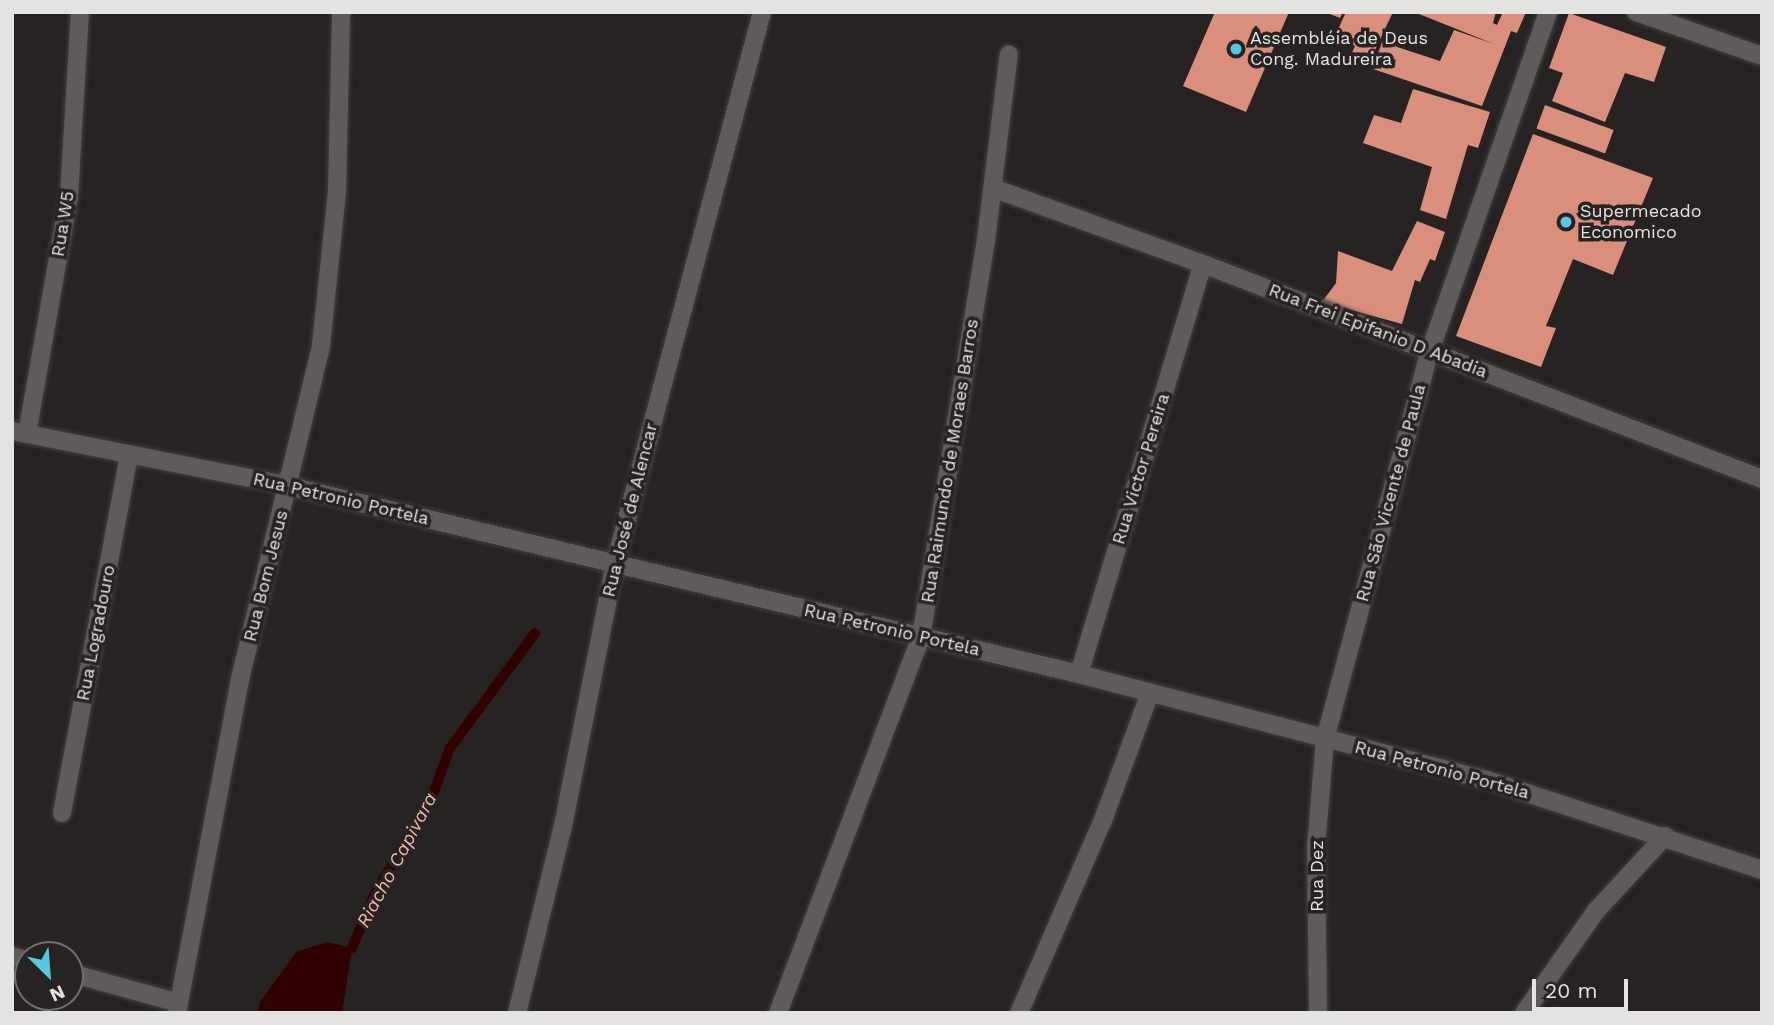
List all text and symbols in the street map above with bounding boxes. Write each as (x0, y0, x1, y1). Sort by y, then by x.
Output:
place label: Assembléia de Deus Cong. Madureira (1250, 28, 1428, 70)
marker: Assembléia de Deus Cong. Madureira (1228, 41, 1244, 57)
street label: Rua W5 (47, 189, 79, 259)
place label: Supermecado Economico (1580, 201, 1701, 244)
marker: Supermecado Economico (1558, 214, 1574, 230)
street label: Rua Frei Epifanio D Abadia (1265, 279, 1491, 383)
street label: Rua Raimundo de Moraes Barros (917, 317, 983, 605)
street label: Rua São Vicente de Paula (1351, 381, 1431, 605)
street label: Rua Victor Pereira (1108, 390, 1174, 548)
street label: Rua José de Alencar (598, 420, 662, 600)
street label: Rua Petronio Portela (251, 468, 431, 530)
street label: Rua Bom Jesus (239, 508, 293, 644)
street label: Rua Logradouro (72, 563, 120, 703)
street label: Rua Petronio Portela (802, 599, 982, 661)
street label: Rua Petronio Portela (1352, 736, 1532, 804)
water label: Riacho Capivara (352, 789, 442, 931)
street label: Rua Dez (1306, 840, 1328, 912)
north arrow (14, 941, 84, 1011)
scale bar (1536, 965, 1632, 1009)
text: 20 m (1545, 978, 1597, 1003)
text: N (46, 980, 68, 1007)

